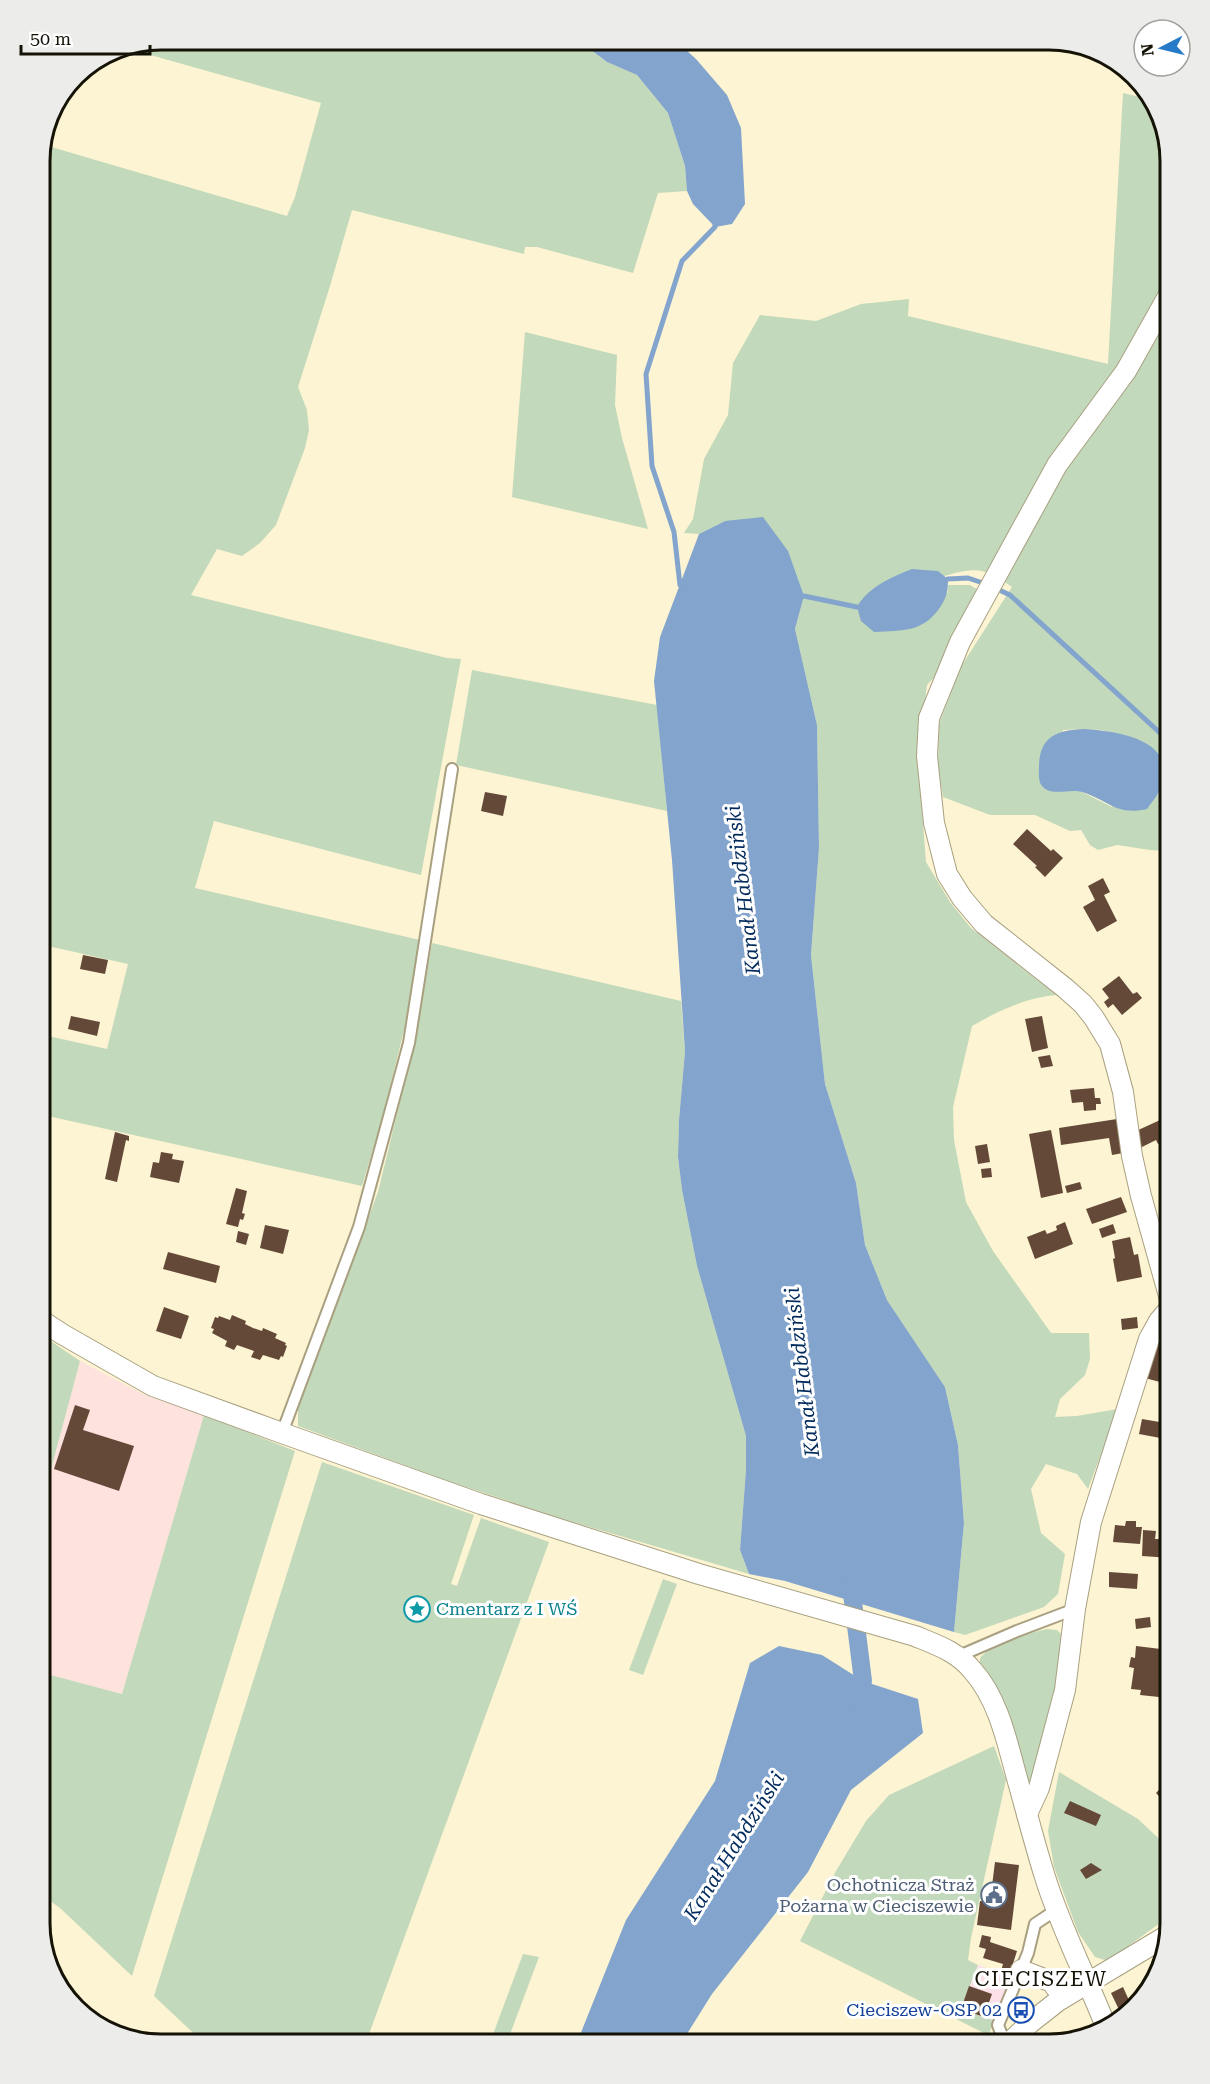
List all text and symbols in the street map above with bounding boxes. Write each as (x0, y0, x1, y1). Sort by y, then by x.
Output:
scale bar (21, 18, 150, 56)
north arrow (1132, 18, 1192, 78)
text: 50 m (30, 28, 71, 49)
text: N (1137, 42, 1158, 57)
water label: Kanał Habdziński (721, 804, 765, 977)
water label: Kanał Habdziński (780, 1286, 824, 1459)
place icon: Cmentarz z I WŚ (402, 1594, 432, 1624)
place label: Cmentarz z I WŚ (436, 1598, 577, 1619)
water label: Kanał Habdziński (678, 1767, 789, 1925)
place label: Ochotnicza Straż Pożarna w Cieciszewie (779, 1874, 975, 1916)
public building icon: Ochotnicza Straż Pożarna w Cieciszewie (979, 1880, 1009, 1910)
district label: CIECISZEW (974, 1967, 1108, 1991)
bus stop icon: Cieciszew-OSP 02 (1006, 1995, 1036, 2025)
place label: Cieciszew-OSP 02 (846, 1999, 1002, 2020)

